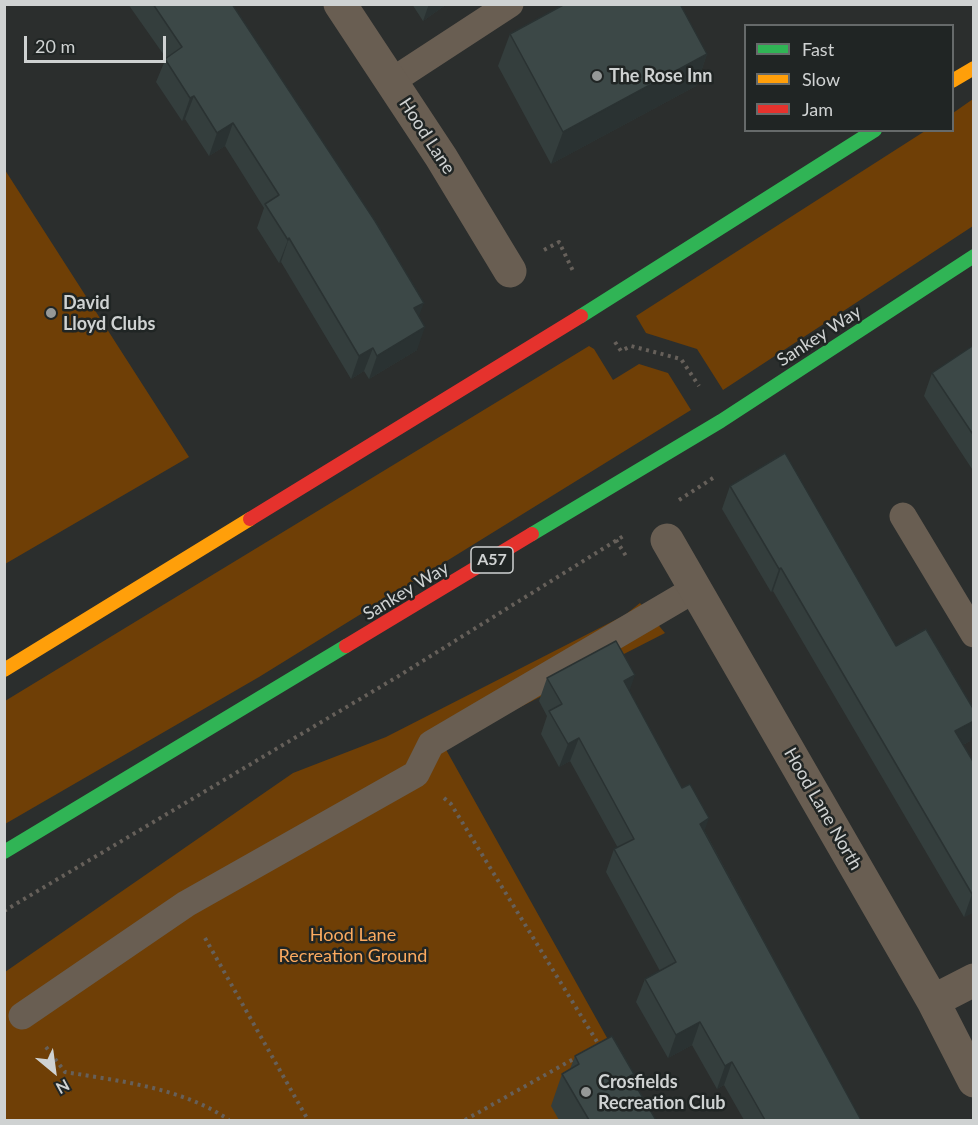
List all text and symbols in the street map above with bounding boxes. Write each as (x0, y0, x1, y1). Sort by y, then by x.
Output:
scale bar (27, 24, 170, 62)
legend (744, 24, 954, 132)
text: 20 m (35, 35, 75, 57)
text: Fast (802, 38, 834, 60)
place label: The Rose Inn (609, 65, 712, 87)
text: Slow (802, 68, 840, 90)
marker: The Rose Inn (590, 69, 604, 83)
street label: Hood Lane (394, 94, 460, 178)
text: Jam (802, 98, 833, 120)
place label: David Lloyd Clubs (63, 292, 155, 334)
street label: Sankey Way (773, 301, 865, 371)
marker: David Lloyd Clubs (44, 306, 58, 320)
road number: A57 (471, 547, 513, 573)
street label: Sankey Way (359, 557, 453, 625)
street label: Hood Lane North (779, 744, 867, 874)
park label: Hood Lane Recreation Ground (279, 924, 427, 966)
north arrow (24, 1041, 84, 1101)
place label: Crosfields Recreation Club (598, 1071, 726, 1114)
text: N (53, 1076, 73, 1098)
marker: Crosfields Recreation Club (579, 1085, 593, 1099)

